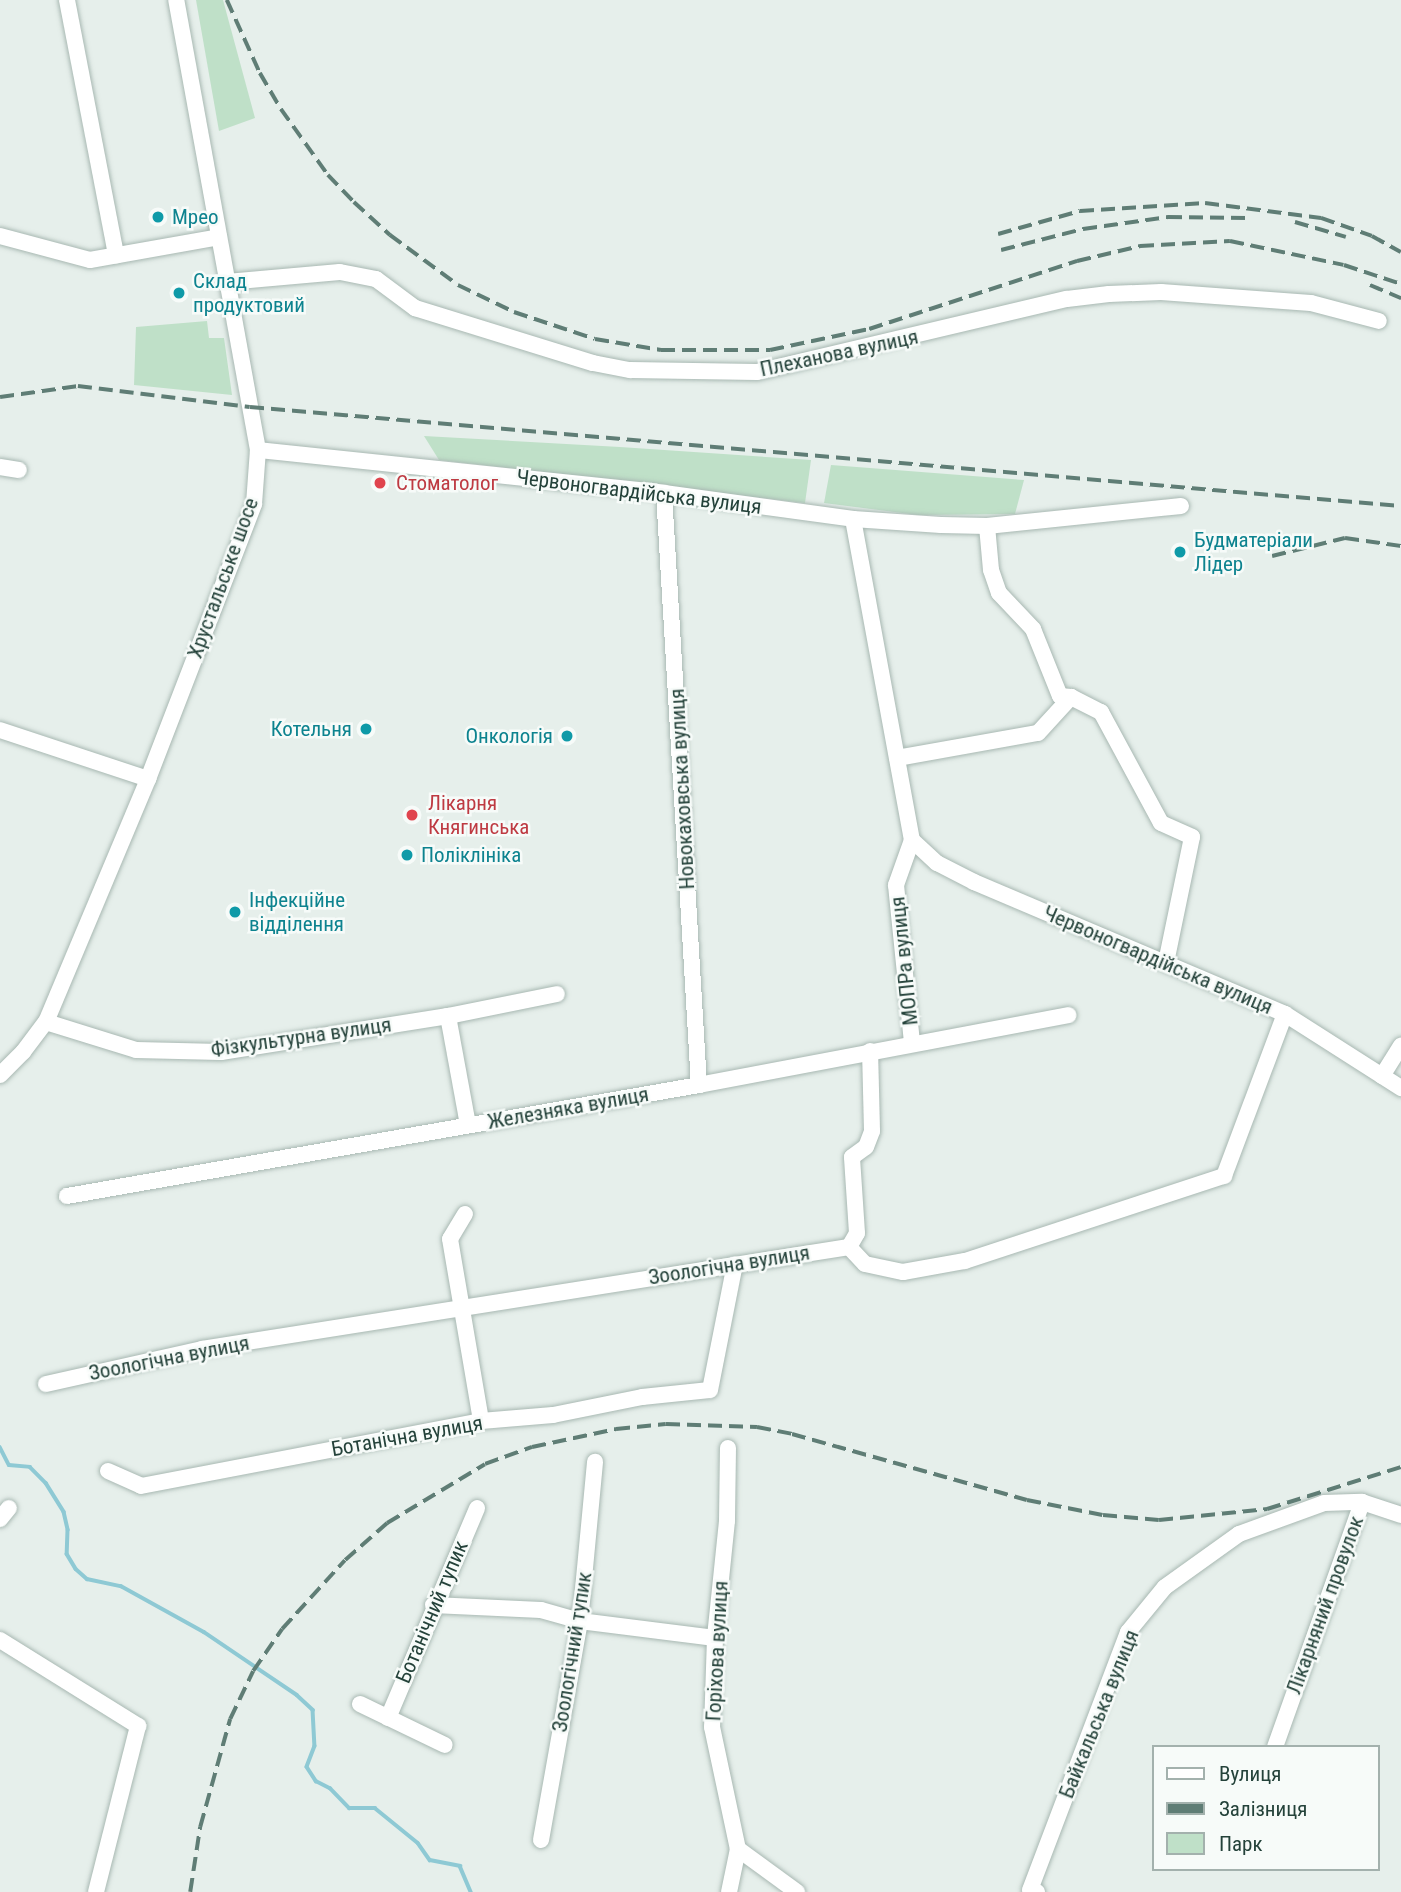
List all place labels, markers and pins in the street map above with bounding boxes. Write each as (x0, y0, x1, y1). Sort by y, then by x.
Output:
place label: Мрео (172, 204, 219, 230)
marker: Мрео (150, 209, 166, 225)
place label: Склад продуктовий (193, 268, 305, 318)
marker: Склад продуктовий (171, 285, 187, 301)
place label: Стоматолог (396, 470, 498, 496)
marker: Стоматолог (370, 473, 390, 493)
place label: Будматеріали Лідер (1194, 527, 1313, 577)
marker: Будматеріали Лідер (1172, 544, 1188, 560)
place label: Котельня (271, 716, 352, 742)
marker: Котельня (358, 721, 374, 737)
place label: Онкологія (465, 723, 553, 749)
marker: Онкологія (559, 728, 575, 744)
place label: Лікарня Княгинська (428, 790, 529, 840)
marker: Лікарня Княгинська (402, 805, 422, 825)
place label: Поліклініка (421, 842, 521, 868)
marker: Поліклініка (399, 847, 415, 863)
place label: Інфекційне відділення (249, 887, 345, 937)
marker: Інфекційне відділення (227, 904, 243, 920)

